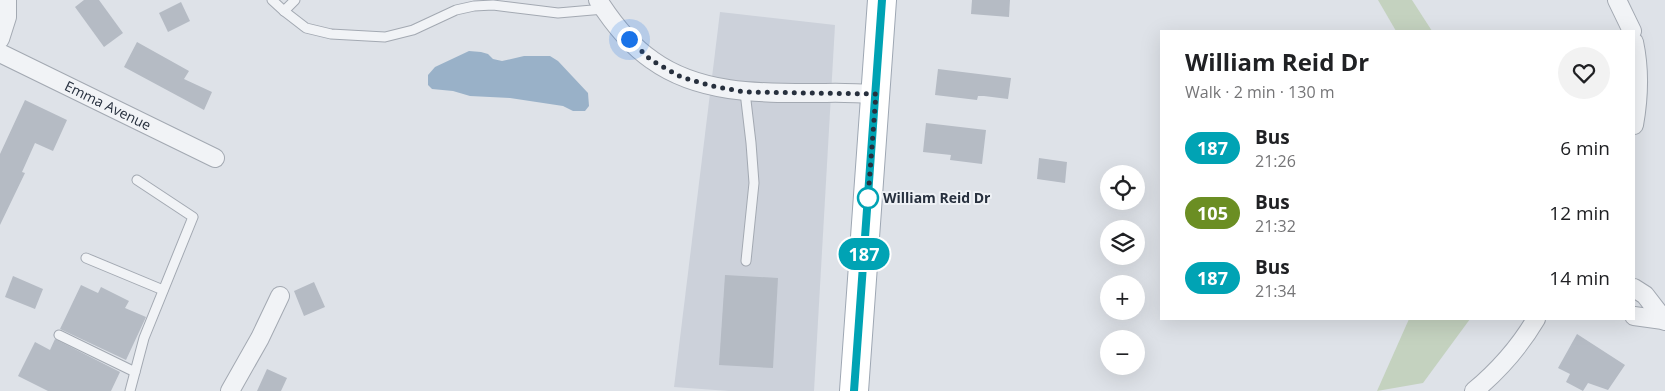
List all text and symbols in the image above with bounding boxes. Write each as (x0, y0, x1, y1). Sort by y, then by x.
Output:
your location (617, 27, 642, 52)
text: William Reid Dr (1185, 45, 1369, 78)
button: heart (1558, 47, 1610, 99)
street label: Emma Avenue (62, 76, 155, 134)
text: Walk · 2 min · 130 m (1185, 81, 1335, 103)
text: Bus (1255, 124, 1290, 150)
text: 6 min (1560, 135, 1610, 161)
text: 187 (1197, 136, 1228, 160)
text: 21:26 (1255, 150, 1296, 172)
map controls (1100, 165, 1145, 375)
button: locate (1100, 165, 1145, 210)
marker: William Reid Dr (857, 187, 879, 209)
place label: William Reid Dr (883, 188, 991, 207)
text: Bus (1255, 189, 1290, 215)
text: 12 min (1549, 200, 1610, 226)
text: 105 (1197, 201, 1228, 225)
text: 21:32 (1255, 215, 1296, 237)
button: layers (1100, 220, 1145, 265)
line badge: 187 (835, 238, 893, 270)
text: 187 (849, 242, 879, 266)
text: Bus (1255, 254, 1290, 280)
text: 14 min (1549, 265, 1610, 291)
text: 187 (1197, 266, 1228, 290)
button: + (1100, 275, 1145, 320)
text: 21:34 (1255, 280, 1296, 302)
button: − (1100, 330, 1145, 375)

